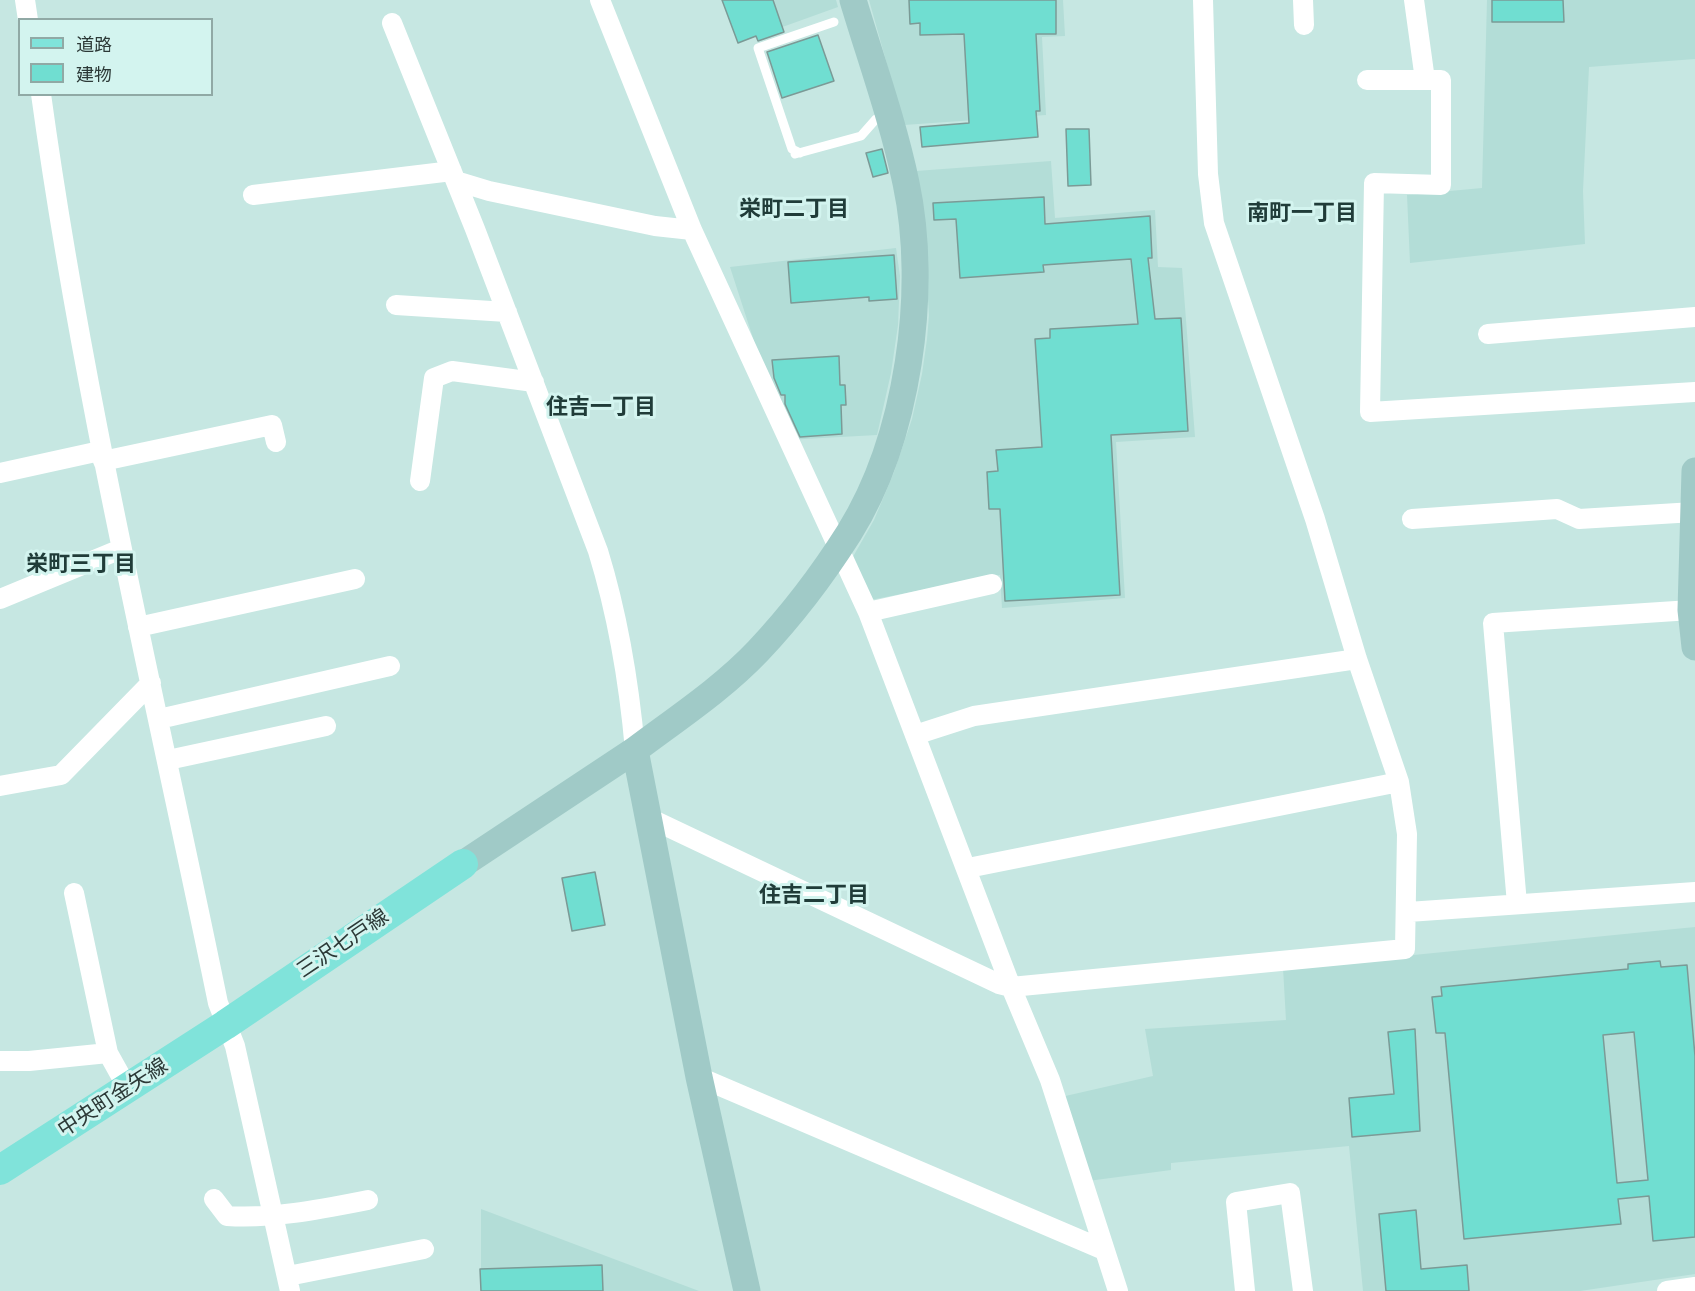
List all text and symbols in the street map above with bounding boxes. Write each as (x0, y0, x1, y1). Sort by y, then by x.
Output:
legend (18, 18, 213, 96)
text: 道路 (76, 34, 112, 56)
text: 建物 (76, 64, 112, 86)
district label: 栄町二丁目 (739, 197, 849, 223)
district label: 南町一丁目 (1247, 201, 1357, 227)
district label: 住吉一丁目 (546, 395, 656, 421)
district label: 栄町三丁目 (26, 552, 136, 578)
district label: 住吉二丁目 (759, 883, 869, 909)
street label: 三沢七戸線 (292, 904, 394, 984)
street label: 中央町金矢線 (53, 1053, 173, 1143)

